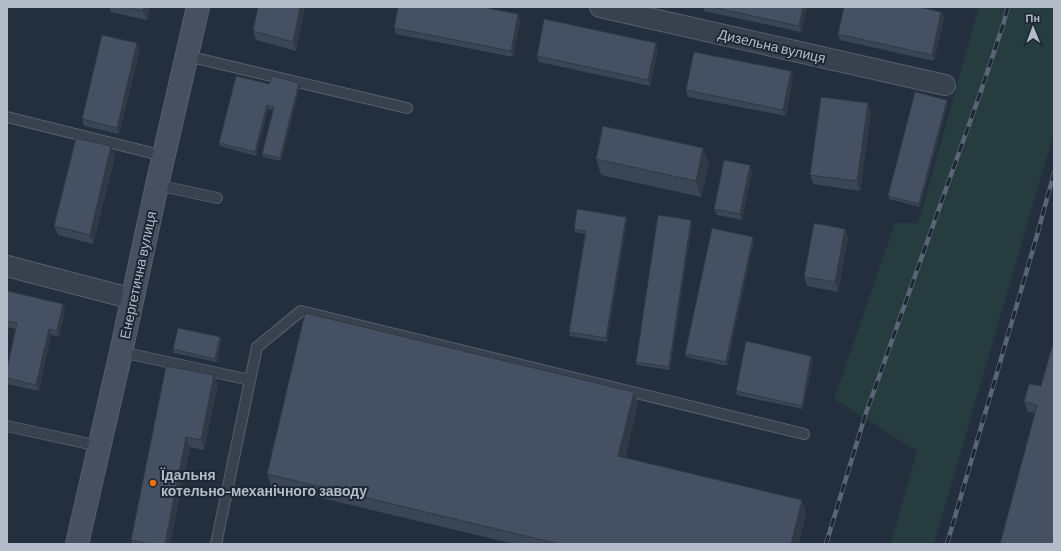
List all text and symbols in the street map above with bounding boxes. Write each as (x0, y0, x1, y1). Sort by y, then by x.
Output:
north arrow (1013, 8, 1053, 48)
text: Пн (1025, 11, 1040, 24)
street label: Дизельна вулиця (717, 25, 828, 66)
street label: Енергетична вулиця (116, 210, 159, 340)
place label: Їдальня котельно-механічного заводу (160, 466, 367, 499)
marker: Їдальня котельно-механічного заводу (148, 478, 158, 488)

